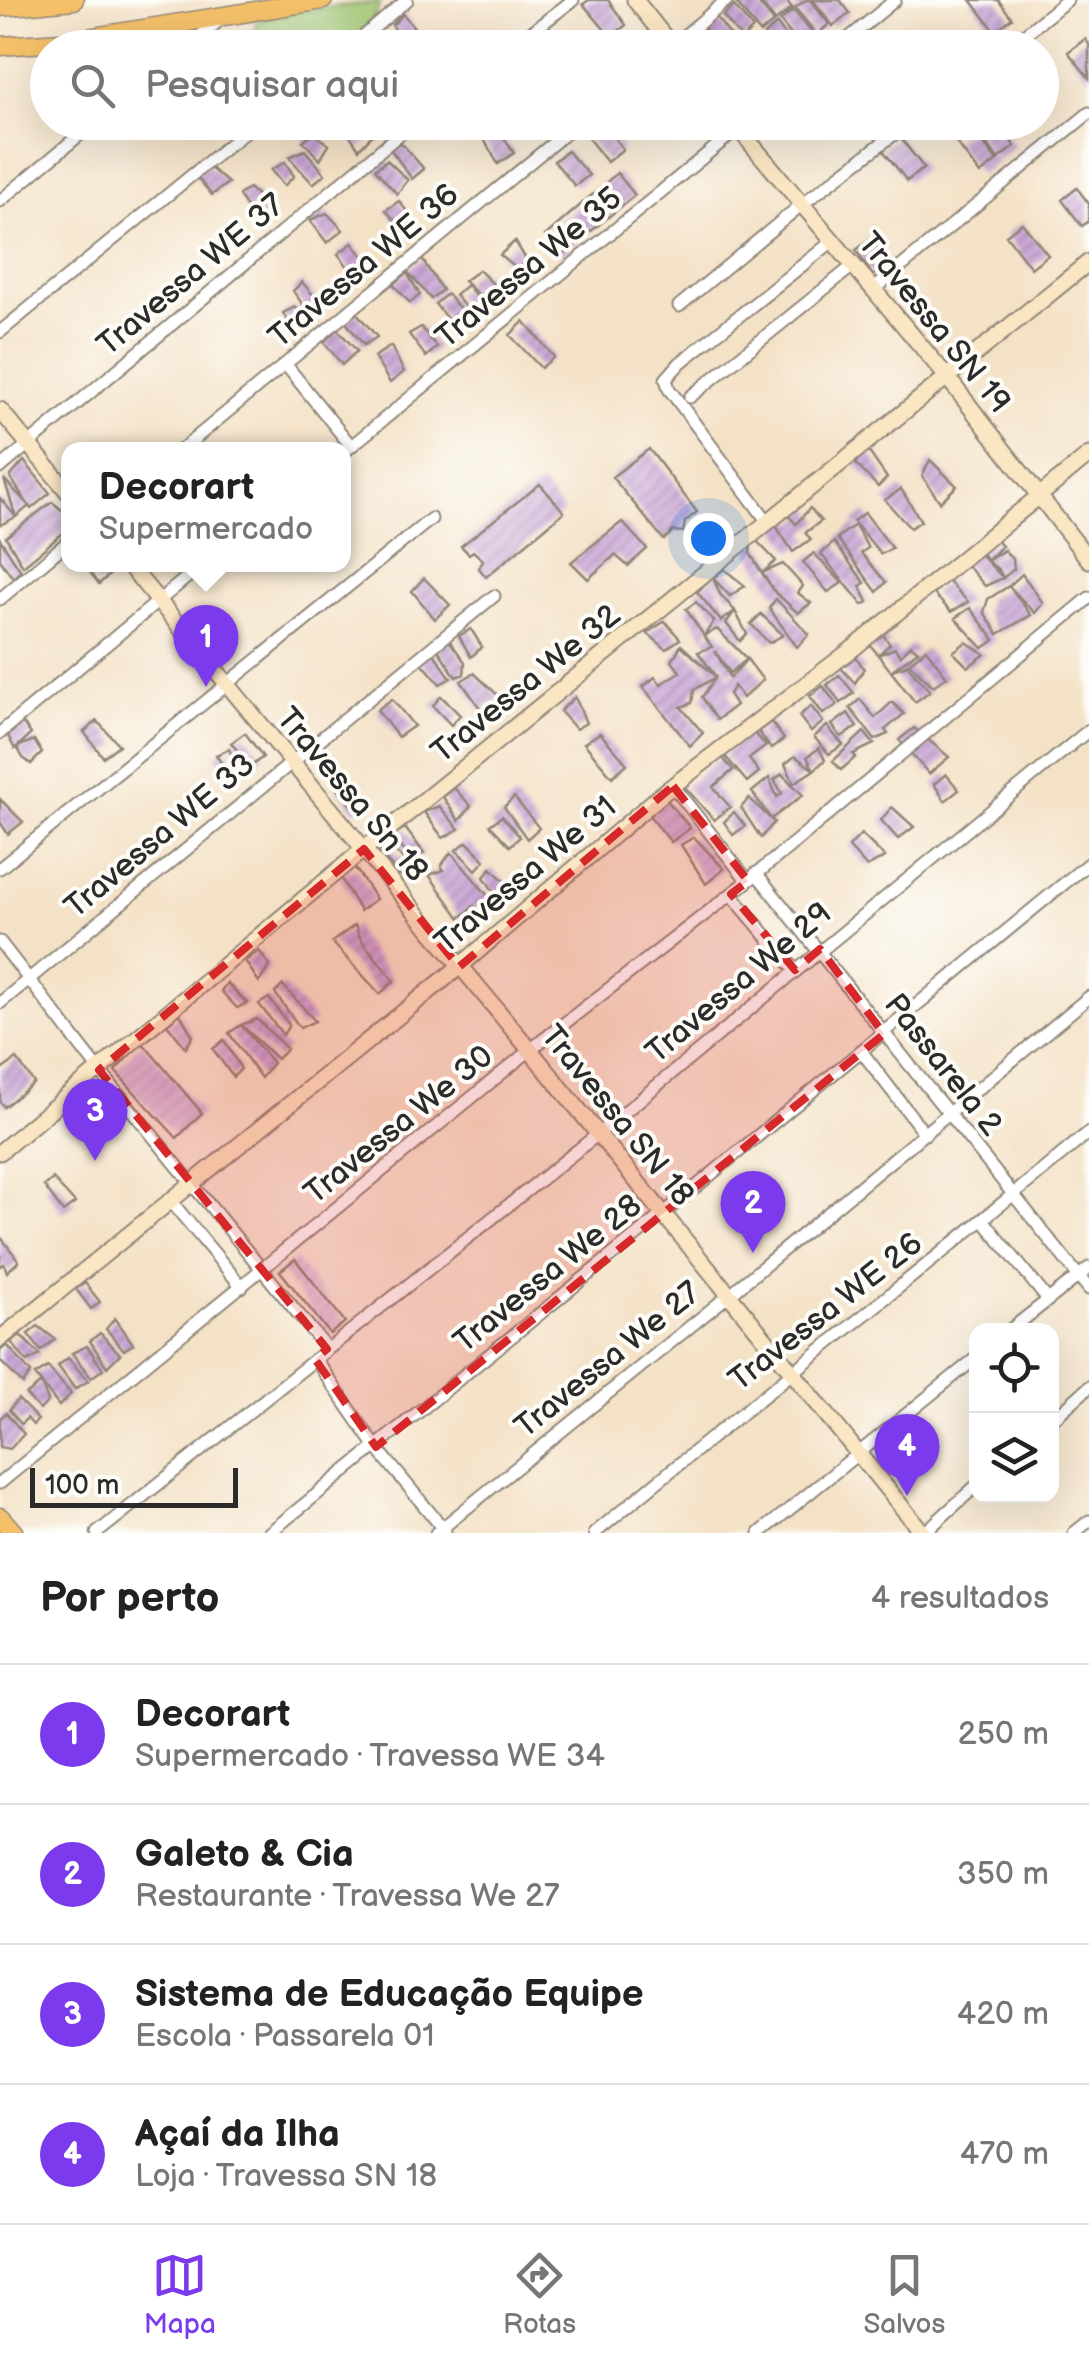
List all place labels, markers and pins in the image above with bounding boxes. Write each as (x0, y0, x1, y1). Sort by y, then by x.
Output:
pin: 1 (174, 604, 238, 687)
pin: 3 (62, 1078, 128, 1161)
pin: 2 (720, 1170, 786, 1253)
pin: 4 (874, 1414, 940, 1496)

